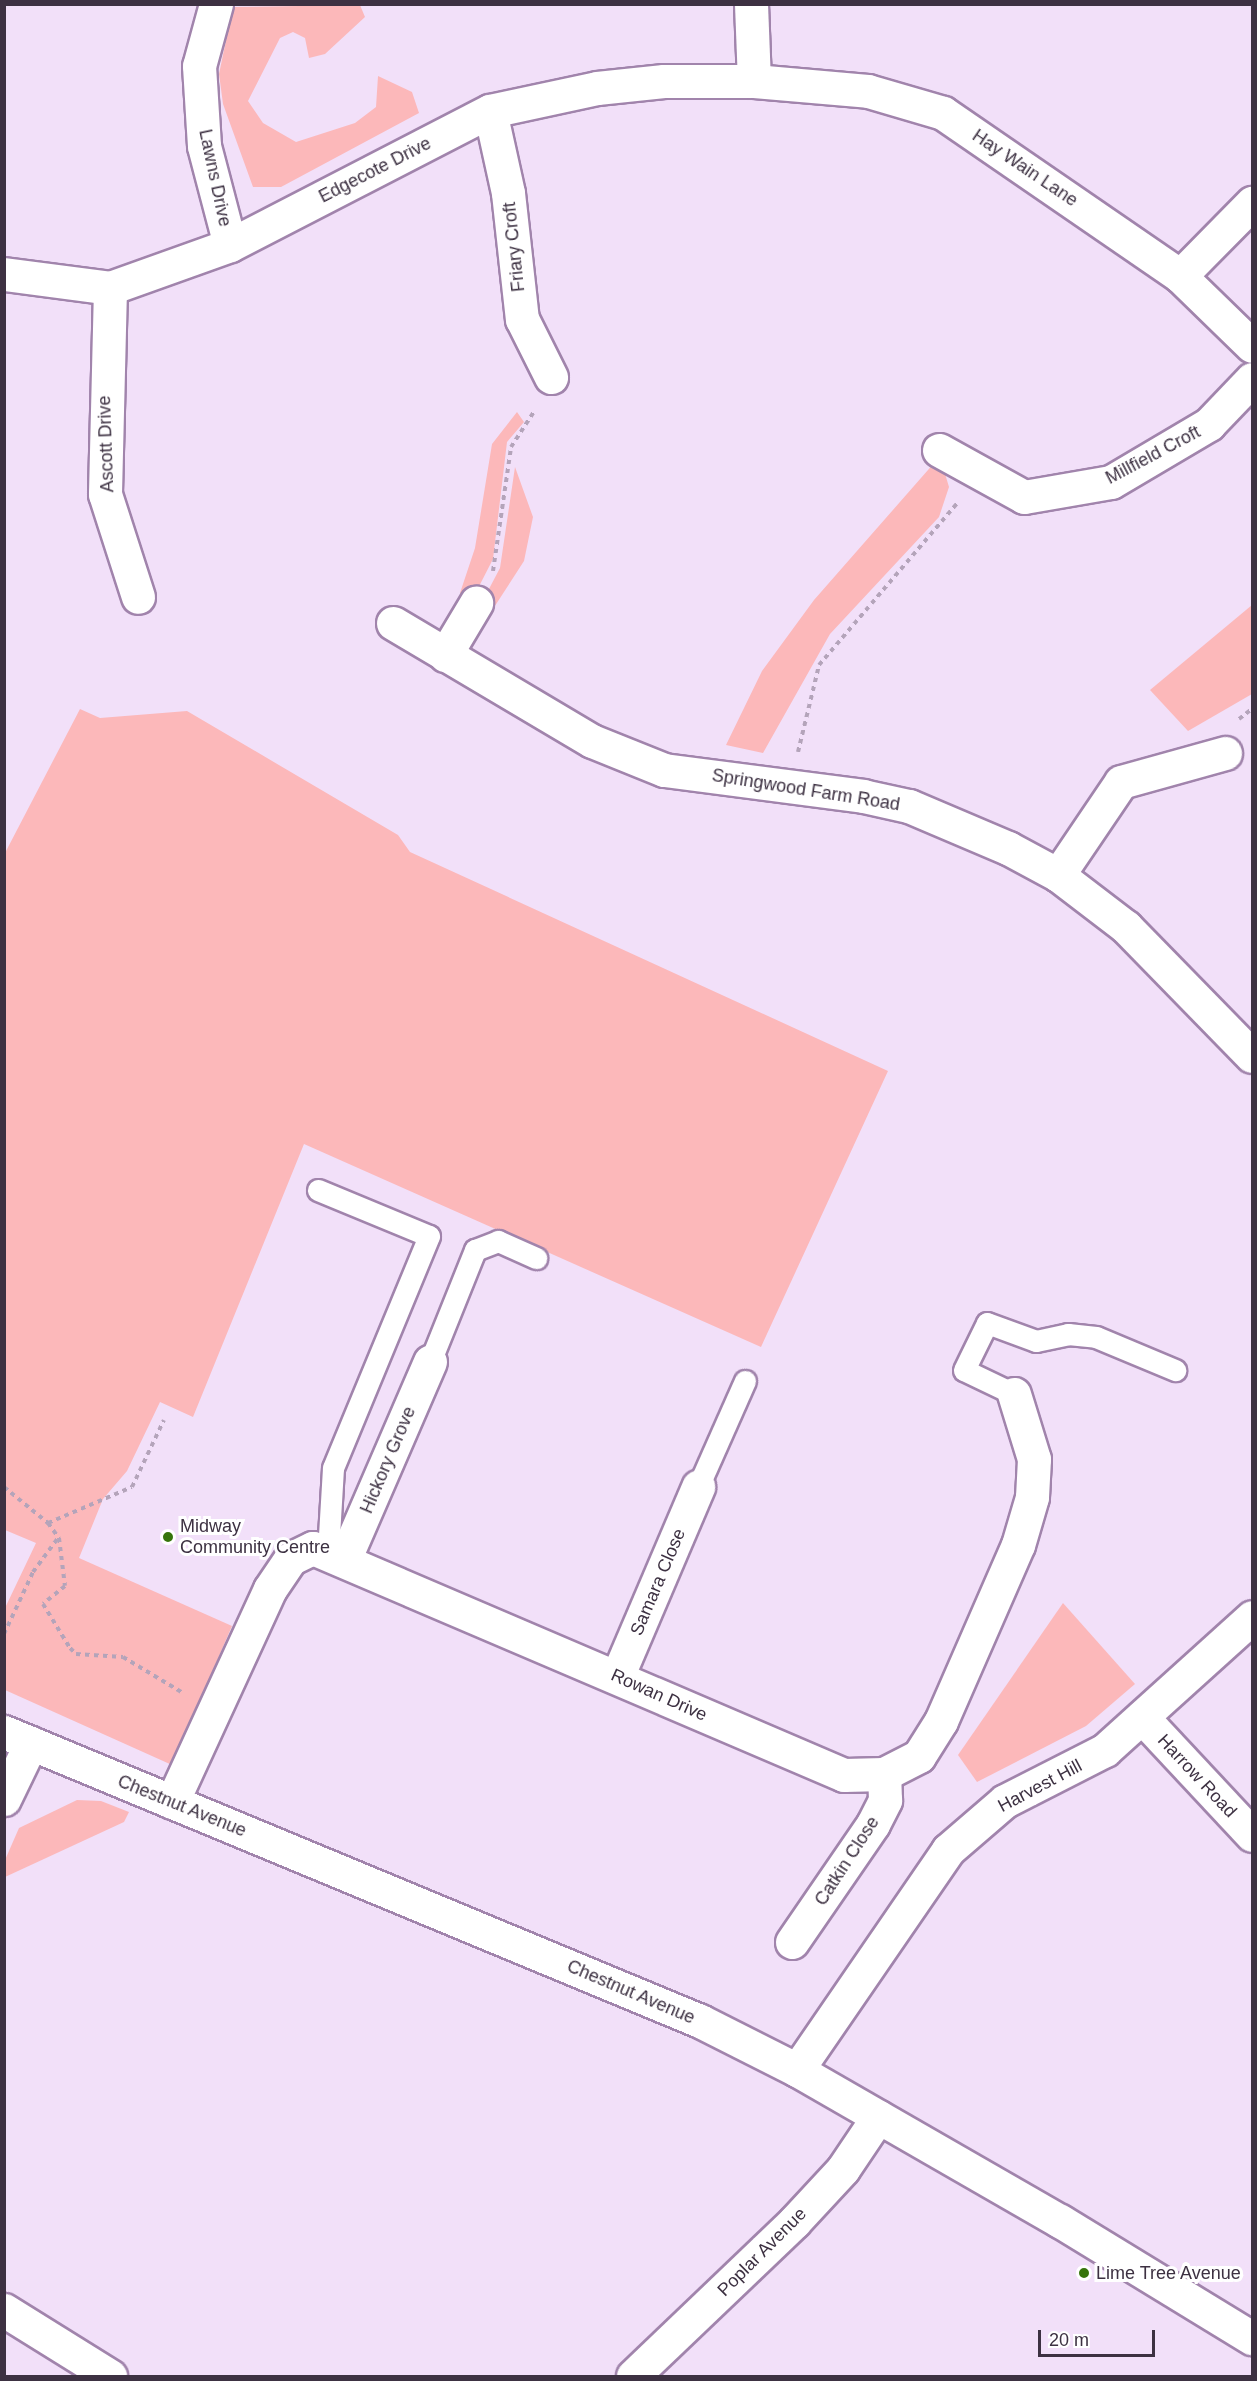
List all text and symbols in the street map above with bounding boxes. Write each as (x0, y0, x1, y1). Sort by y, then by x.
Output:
street label: Hay Wain Lane (968, 125, 1082, 211)
street label: Lawns Drive (194, 127, 236, 229)
street label: Edgecote Drive (315, 132, 435, 208)
street label: Friary Croft (499, 201, 529, 293)
street label: Ascott Drive (94, 395, 118, 493)
street label: Millfield Croft (1102, 421, 1204, 489)
street label: Springwood Farm Road (710, 764, 902, 816)
street label: Hickory Grove (356, 1403, 420, 1517)
place label: Midway Community Centre (180, 1516, 330, 1558)
street label: Samara Close (626, 1525, 690, 1639)
marker: Midway Community Centre (161, 1530, 175, 1544)
street label: Rowan Drive (608, 1664, 710, 1726)
street label: Harrow Road (1153, 1730, 1241, 1822)
street label: Harvest Hill (994, 1755, 1086, 1817)
street label: Chestnut Avenue (114, 1770, 250, 1842)
street label: Catkin Close (810, 1812, 884, 1910)
street label: Chestnut Avenue (563, 1955, 699, 2029)
street label: Poplar Avenue (713, 2203, 811, 2301)
place label: Lime Tree Avenue (1096, 2262, 1242, 2284)
marker: Lime Tree Avenue (1077, 2266, 1091, 2280)
scale bar (1041, 2318, 1158, 2356)
text: 20 m (1049, 2330, 1089, 2350)

